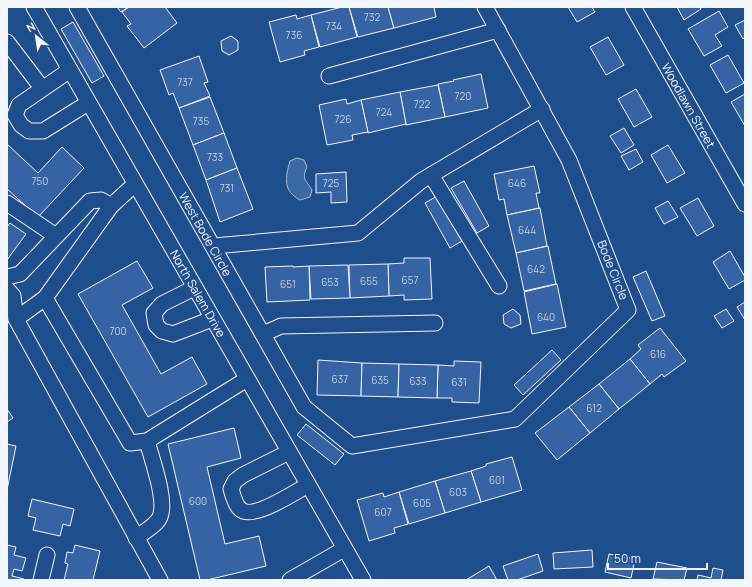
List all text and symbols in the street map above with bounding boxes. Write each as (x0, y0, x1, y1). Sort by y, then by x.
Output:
house number: 732 (364, 10, 380, 24)
north arrow (16, 16, 56, 56)
text: N (24, 18, 38, 35)
house number: 734 (326, 19, 342, 33)
house number: 736 (286, 28, 302, 42)
street label: Woodlawn Street (658, 60, 720, 151)
house number: 737 (177, 75, 193, 89)
house number: 720 (455, 89, 471, 103)
house number: 722 (414, 97, 431, 111)
house number: 724 (376, 105, 392, 119)
house number: 726 (335, 112, 351, 126)
house number: 735 (193, 114, 209, 128)
house number: 733 (207, 150, 223, 164)
house number: 750 (32, 174, 48, 188)
house number: 725 (323, 176, 339, 190)
house number: 646 (508, 176, 526, 190)
house number: 731 (220, 181, 234, 195)
street label: West Bode Circle (175, 189, 236, 279)
house number: 644 (518, 223, 536, 237)
street label: Bode Circle (593, 238, 633, 302)
street label: North Salem Drive (166, 246, 230, 340)
house number: 642 (527, 262, 545, 276)
house number: 657 (401, 273, 419, 287)
house number: 655 (360, 274, 378, 288)
house number: 653 (321, 275, 339, 289)
house number: 651 (280, 277, 296, 291)
house number: 640 (537, 310, 555, 324)
house number: 700 (109, 324, 127, 338)
house number: 616 (650, 347, 666, 361)
house number: 637 (332, 372, 348, 386)
house number: 635 (371, 373, 389, 387)
house number: 633 (409, 374, 427, 388)
house number: 631 (451, 375, 467, 389)
house number: 612 (586, 401, 602, 415)
house number: 601 (489, 473, 505, 487)
house number: 603 (449, 485, 467, 499)
house number: 600 (189, 494, 207, 508)
house number: 605 (413, 496, 431, 510)
house number: 607 (374, 505, 392, 519)
scale bar (608, 545, 707, 571)
text: 50 m (614, 550, 641, 567)

